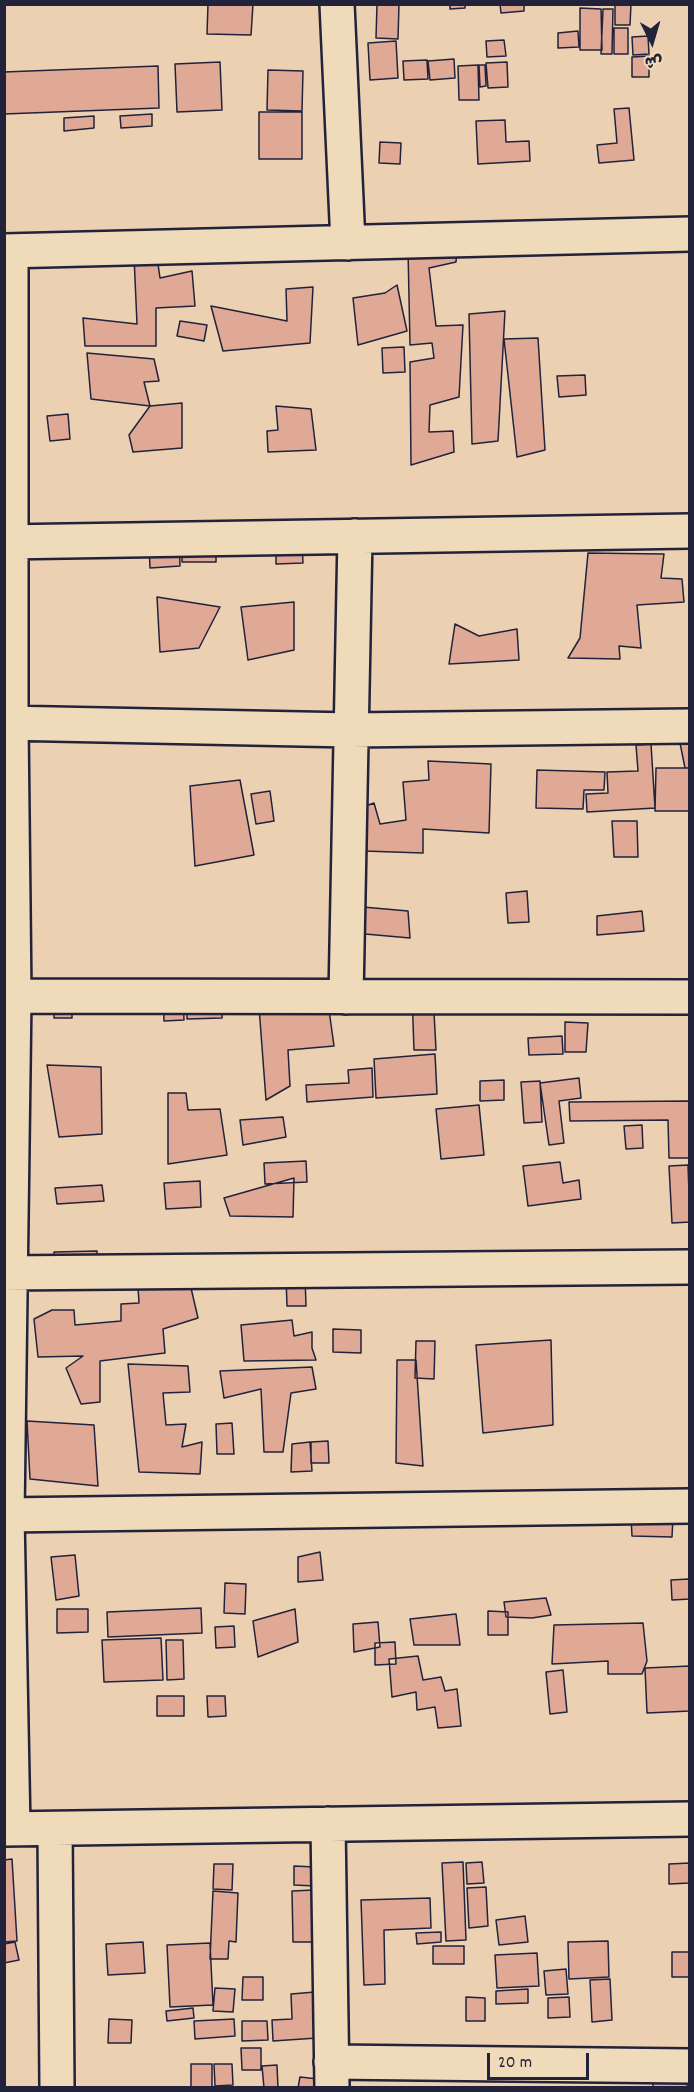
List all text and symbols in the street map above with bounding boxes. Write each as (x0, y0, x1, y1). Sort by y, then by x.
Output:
north arrow (622, 12, 682, 72)
text: ش (644, 48, 663, 73)
scale bar (490, 2041, 592, 2079)
text: 20 m (498, 2051, 532, 2076)

